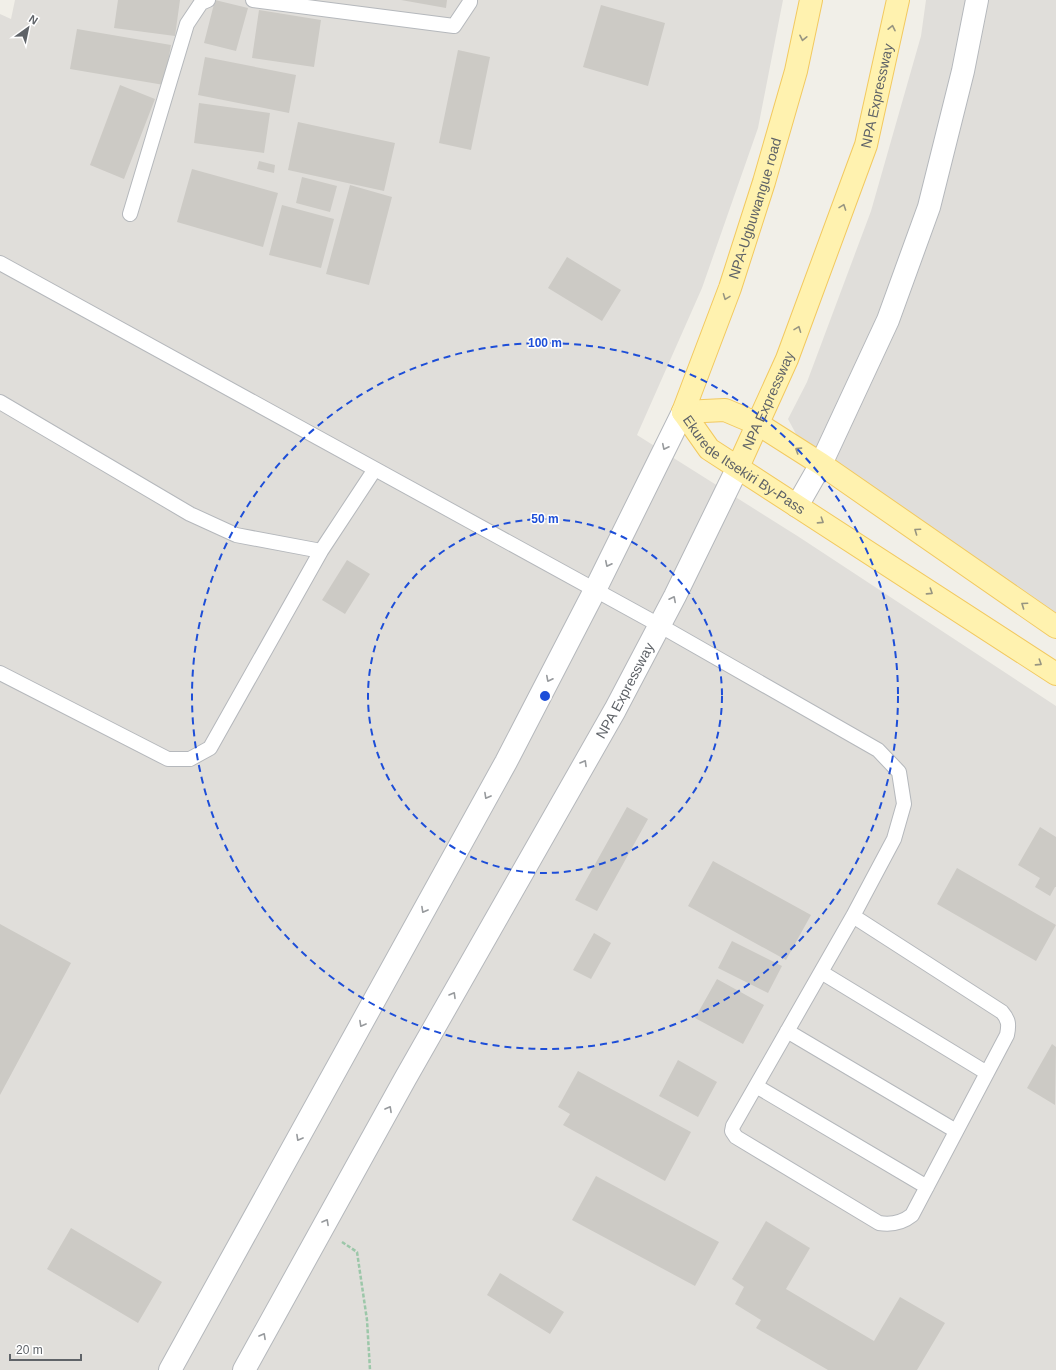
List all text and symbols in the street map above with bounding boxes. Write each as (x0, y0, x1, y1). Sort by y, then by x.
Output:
north arrow (8, 8, 48, 48)
text: N (27, 12, 40, 27)
one-way arrow (888, 25, 896, 31)
one-way arrow (800, 35, 808, 41)
street label: NPA Expressway (858, 42, 896, 150)
street label: NPA-Ugbuwangue road (725, 136, 784, 281)
one-way arrow (839, 203, 847, 210)
one-way arrow (723, 293, 731, 300)
one-way arrow (793, 325, 801, 332)
text: 100 m (528, 336, 562, 350)
street label: NPA Expressway (739, 349, 797, 452)
street label: Ekurede Itsekiri By-Pass (680, 412, 808, 517)
one-way arrow (662, 443, 670, 450)
one-way arrow (795, 447, 802, 454)
text: 50 m (531, 512, 559, 526)
one-way arrow (817, 516, 824, 524)
one-way arrow (914, 528, 921, 536)
one-way arrow (605, 560, 613, 567)
one-way arrow (926, 587, 933, 594)
one-way arrow (668, 596, 675, 604)
one-way arrow (1021, 602, 1028, 609)
street label: NPA Expressway (593, 640, 657, 741)
one-way arrow (1035, 658, 1042, 665)
one-way arrow (546, 675, 554, 683)
centre of rings (538, 689, 552, 703)
one-way arrow (580, 760, 587, 767)
one-way arrow (485, 792, 492, 799)
one-way arrow (422, 906, 429, 913)
one-way arrow (448, 992, 455, 999)
one-way arrow (359, 1020, 366, 1027)
one-way arrow (384, 1105, 391, 1113)
one-way arrow (296, 1133, 303, 1141)
one-way arrow (321, 1219, 329, 1226)
one-way arrow (258, 1333, 265, 1340)
scale bar (10, 1336, 81, 1362)
text: 20 m (16, 1343, 43, 1357)

